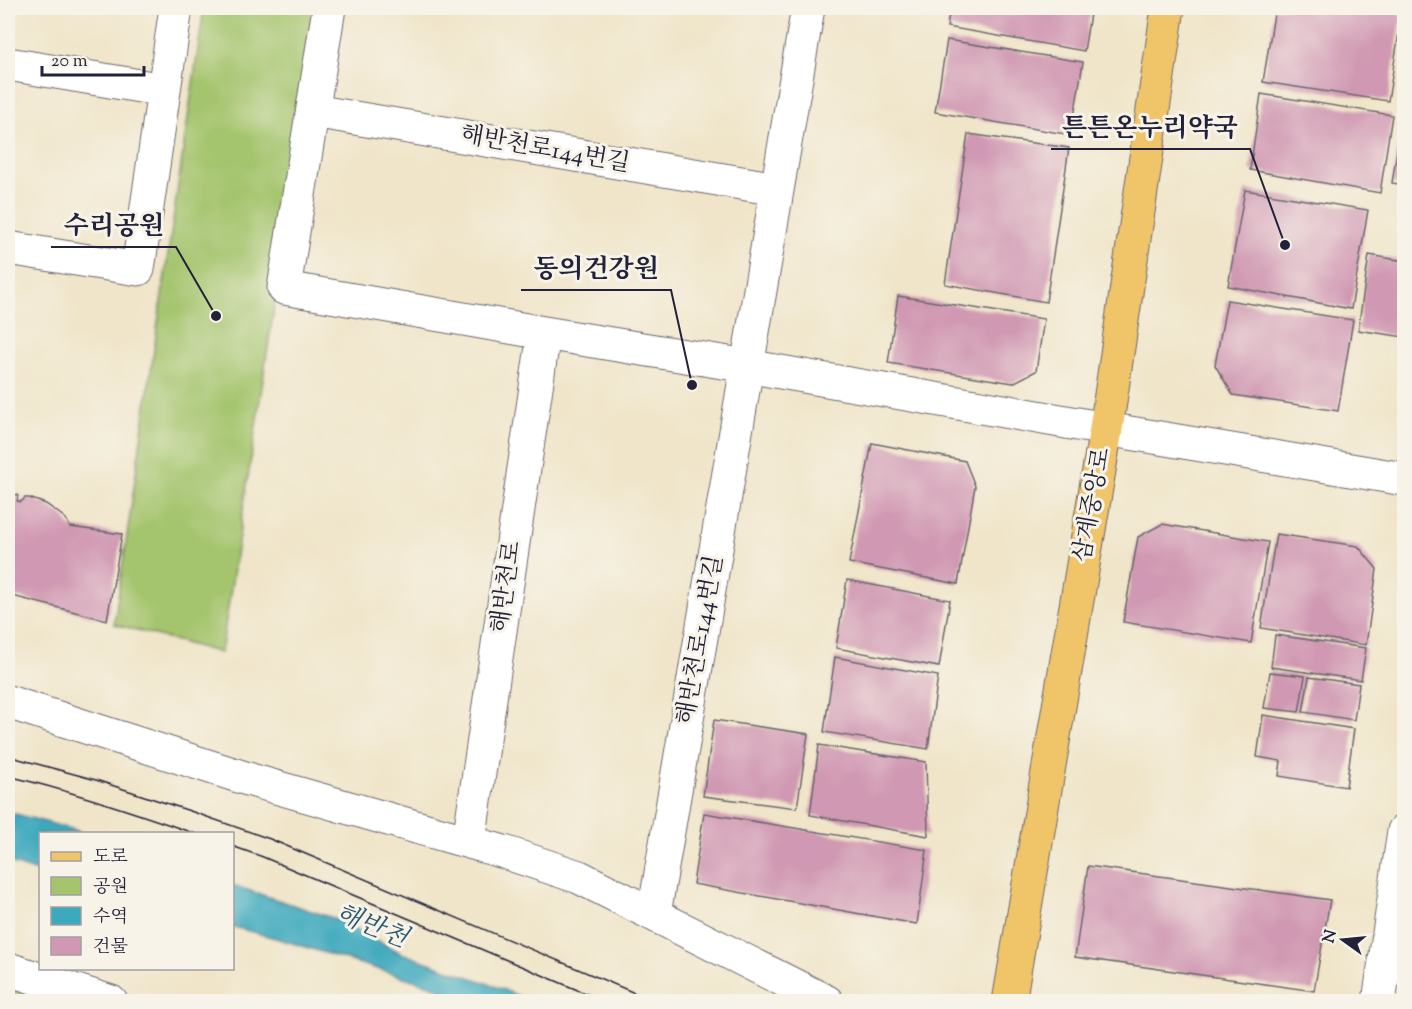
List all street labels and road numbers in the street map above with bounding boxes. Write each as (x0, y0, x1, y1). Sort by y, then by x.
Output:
street label: 해반천로144번길 (458, 118, 632, 182)
street label: 삼계중앙로 (1066, 445, 1120, 565)
street label: 해반천로 (484, 539, 530, 635)
street label: 해반천로144번길 (669, 553, 733, 727)

